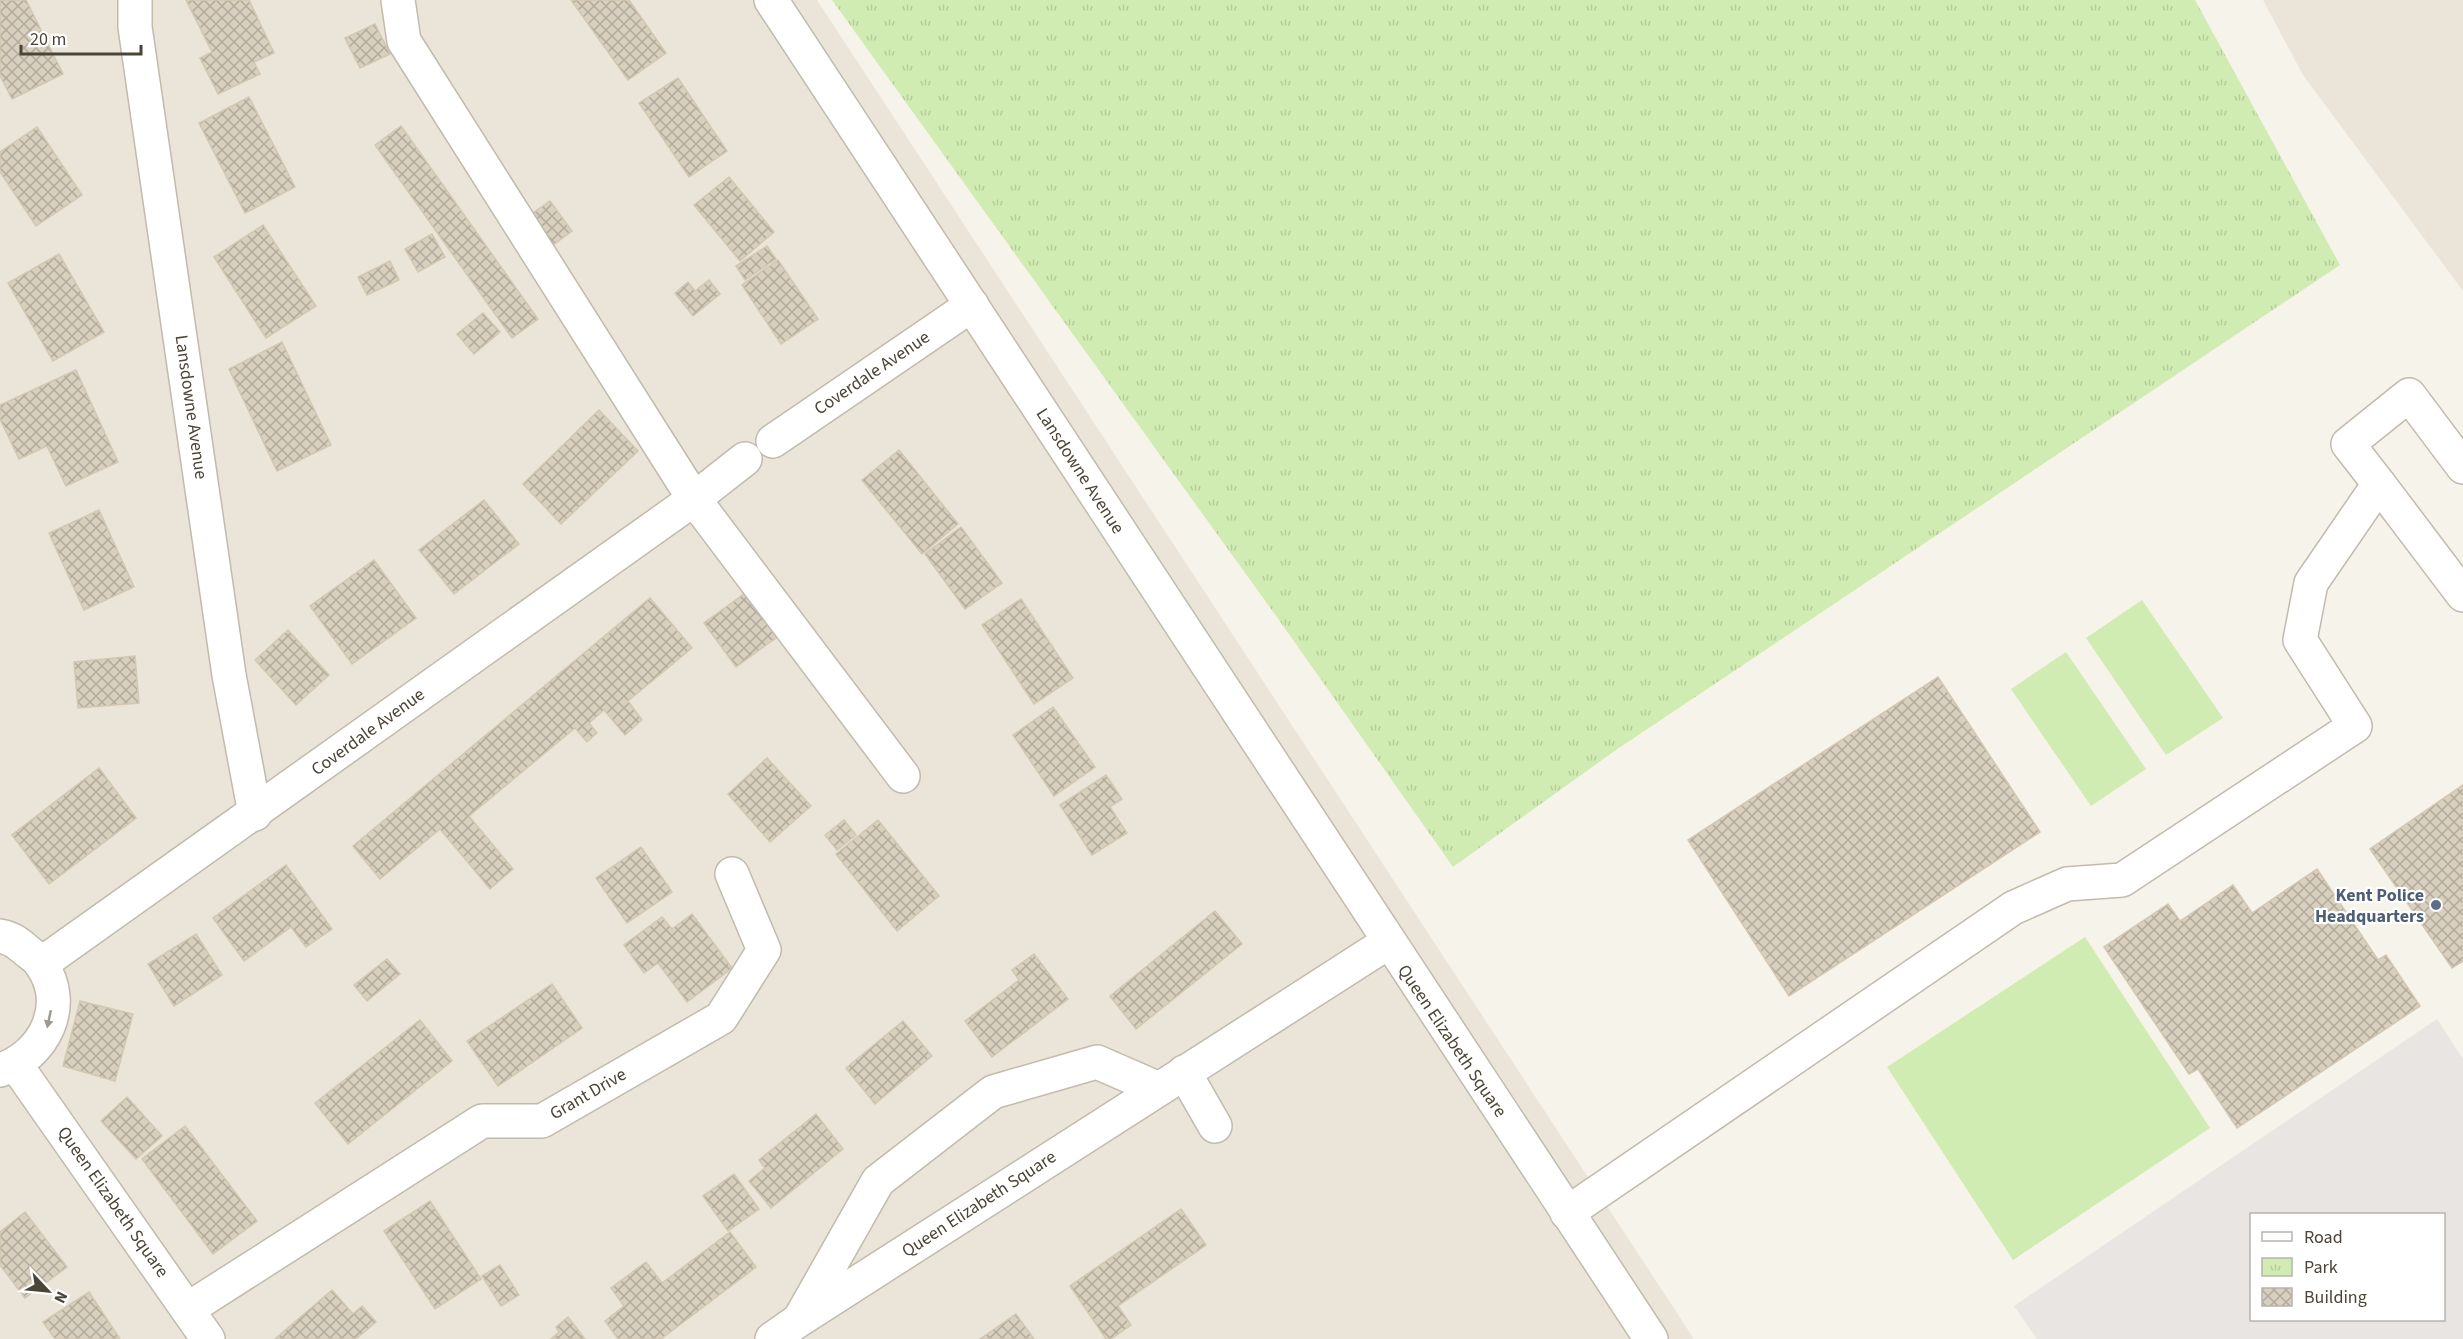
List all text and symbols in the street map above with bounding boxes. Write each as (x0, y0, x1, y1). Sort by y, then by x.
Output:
scale bar (21, 18, 141, 56)
text: 20 m (30, 27, 66, 52)
street label: Coverdale Avenue (809, 325, 935, 421)
street label: Lansdowne Avenue (168, 333, 214, 481)
street label: Lansdowne Avenue (1030, 403, 1130, 539)
street label: Coverdale Avenue (306, 682, 430, 782)
place label: Kent Police Headquarters (2315, 883, 2424, 929)
marker: Kent Police Headquarters (2429, 898, 2443, 912)
street label: Queen Elizabeth Square (1391, 960, 1513, 1122)
one-way arrow (44, 1010, 53, 1029)
street label: Grant Drive (545, 1062, 631, 1126)
street label: Queen Elizabeth Square (51, 1121, 175, 1283)
street label: Queen Elizabeth Square (897, 1145, 1061, 1263)
legend (2250, 1213, 2445, 1321)
text: Road (2304, 1225, 2343, 1250)
text: Park (2304, 1255, 2338, 1280)
north arrow (18, 1261, 78, 1321)
text: Building (2304, 1285, 2367, 1310)
text: N (48, 1288, 73, 1307)

